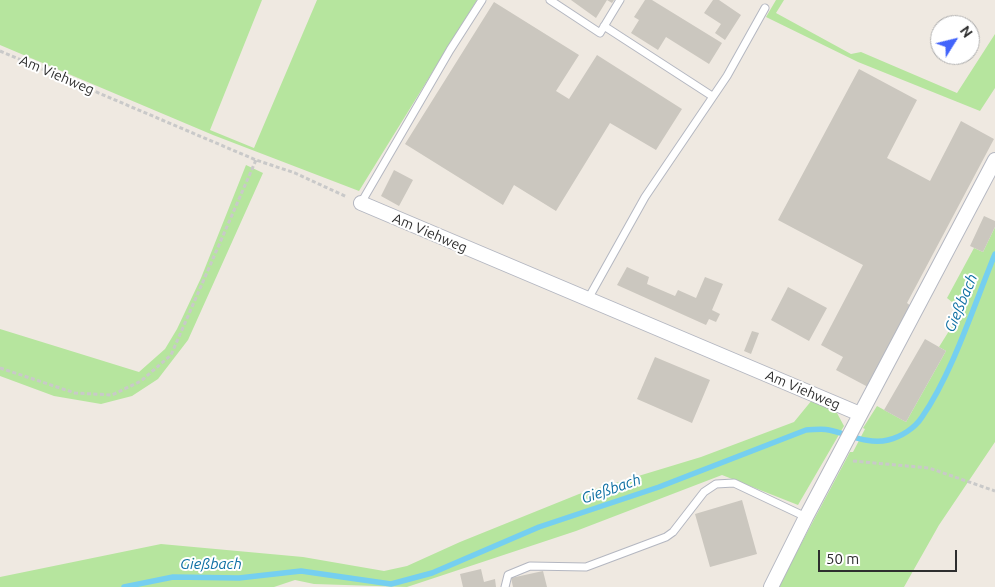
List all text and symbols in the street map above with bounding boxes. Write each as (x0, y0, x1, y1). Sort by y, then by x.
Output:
north arrow (930, 15, 980, 65)
text: N (957, 23, 976, 41)
street label: Am Viehweg (17, 52, 97, 98)
street label: Am Viehweg (390, 210, 470, 256)
water label: Gießbach (941, 271, 981, 335)
street label: Am Viehweg (763, 367, 843, 413)
water label: Gießbach (579, 470, 643, 508)
scale bar (820, 540, 959, 572)
text: 50 m (826, 550, 859, 567)
water label: Gießbach (180, 555, 242, 573)

